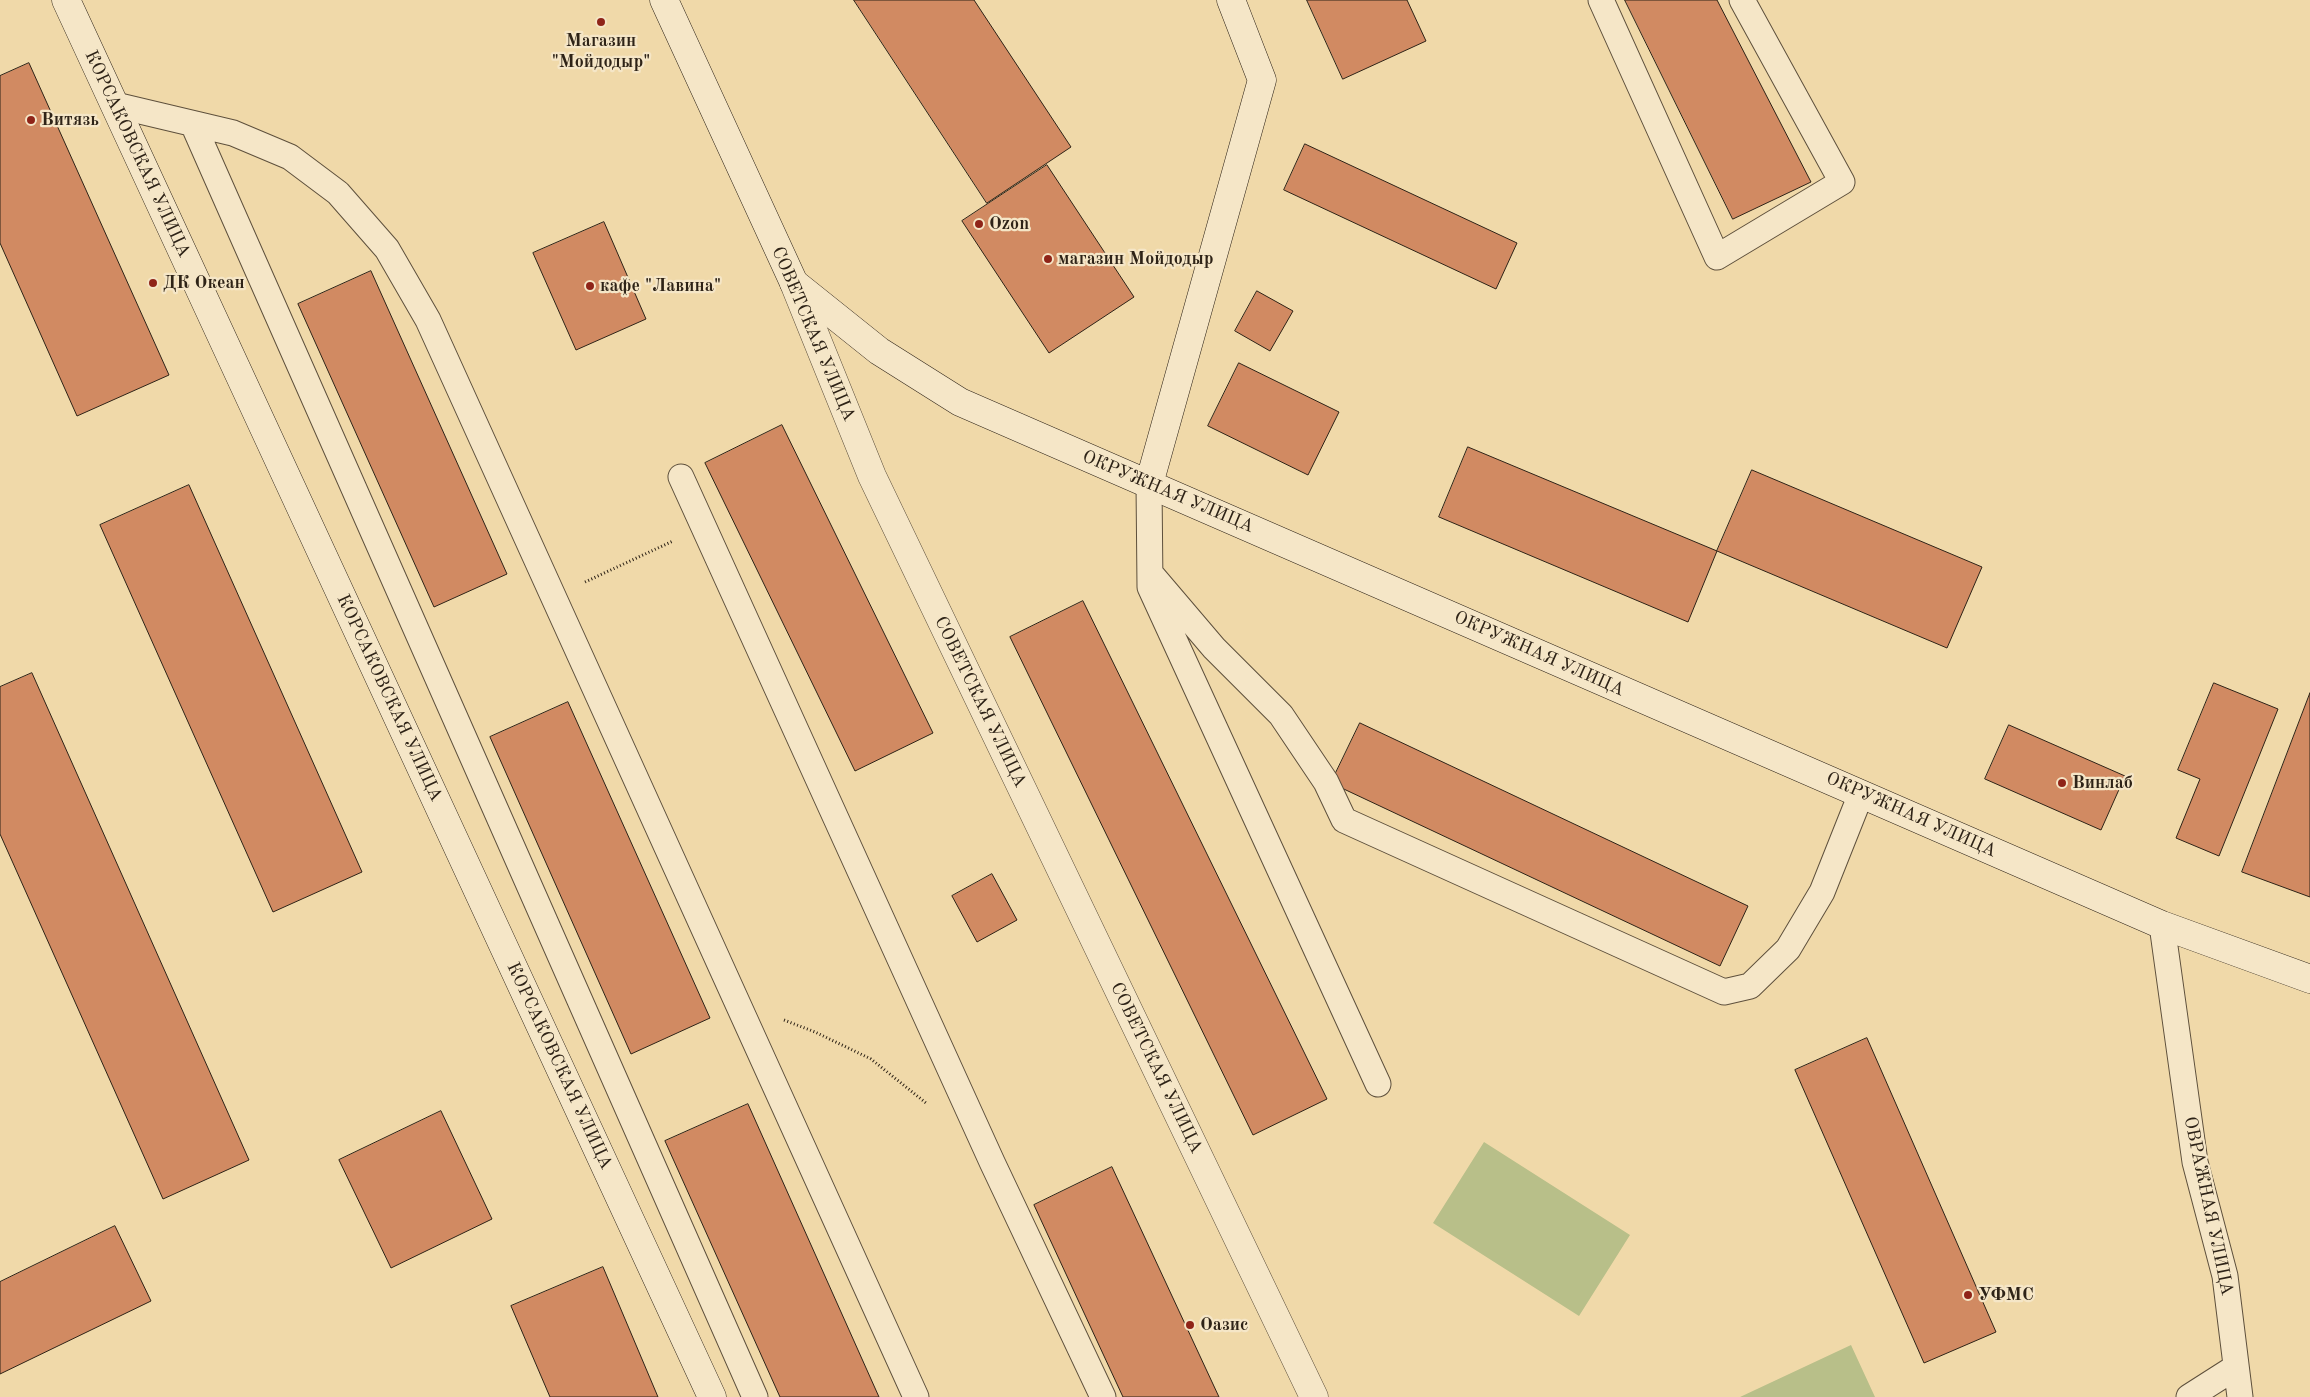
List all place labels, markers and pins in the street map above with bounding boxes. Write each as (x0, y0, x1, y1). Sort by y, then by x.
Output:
marker: Магазин "Мойдодыр" (595, 16, 607, 28)
place label: Магазин "Мойдодыр" (552, 30, 650, 72)
place label: Витязь (41, 109, 99, 131)
marker: Витязь (25, 114, 37, 126)
place label: Ozon (989, 213, 1029, 235)
marker: Ozon (973, 218, 985, 230)
place label: магазин Мойдодыр (1058, 248, 1214, 270)
marker: магазин Мойдодыр (1042, 253, 1054, 265)
place label: ДК Океан (163, 272, 245, 294)
place label: кафе "Лавина" (600, 275, 721, 297)
marker: ДК Океан (147, 277, 159, 289)
marker: кафе "Лавина" (584, 280, 596, 292)
place label: Винлаб (2072, 772, 2133, 794)
marker: Винлаб (2056, 777, 2068, 789)
place label: УФМС (1978, 1284, 2034, 1306)
marker: УФМС (1962, 1289, 1974, 1301)
place label: Оазис (1200, 1314, 1248, 1336)
marker: Оазис (1184, 1319, 1196, 1331)

